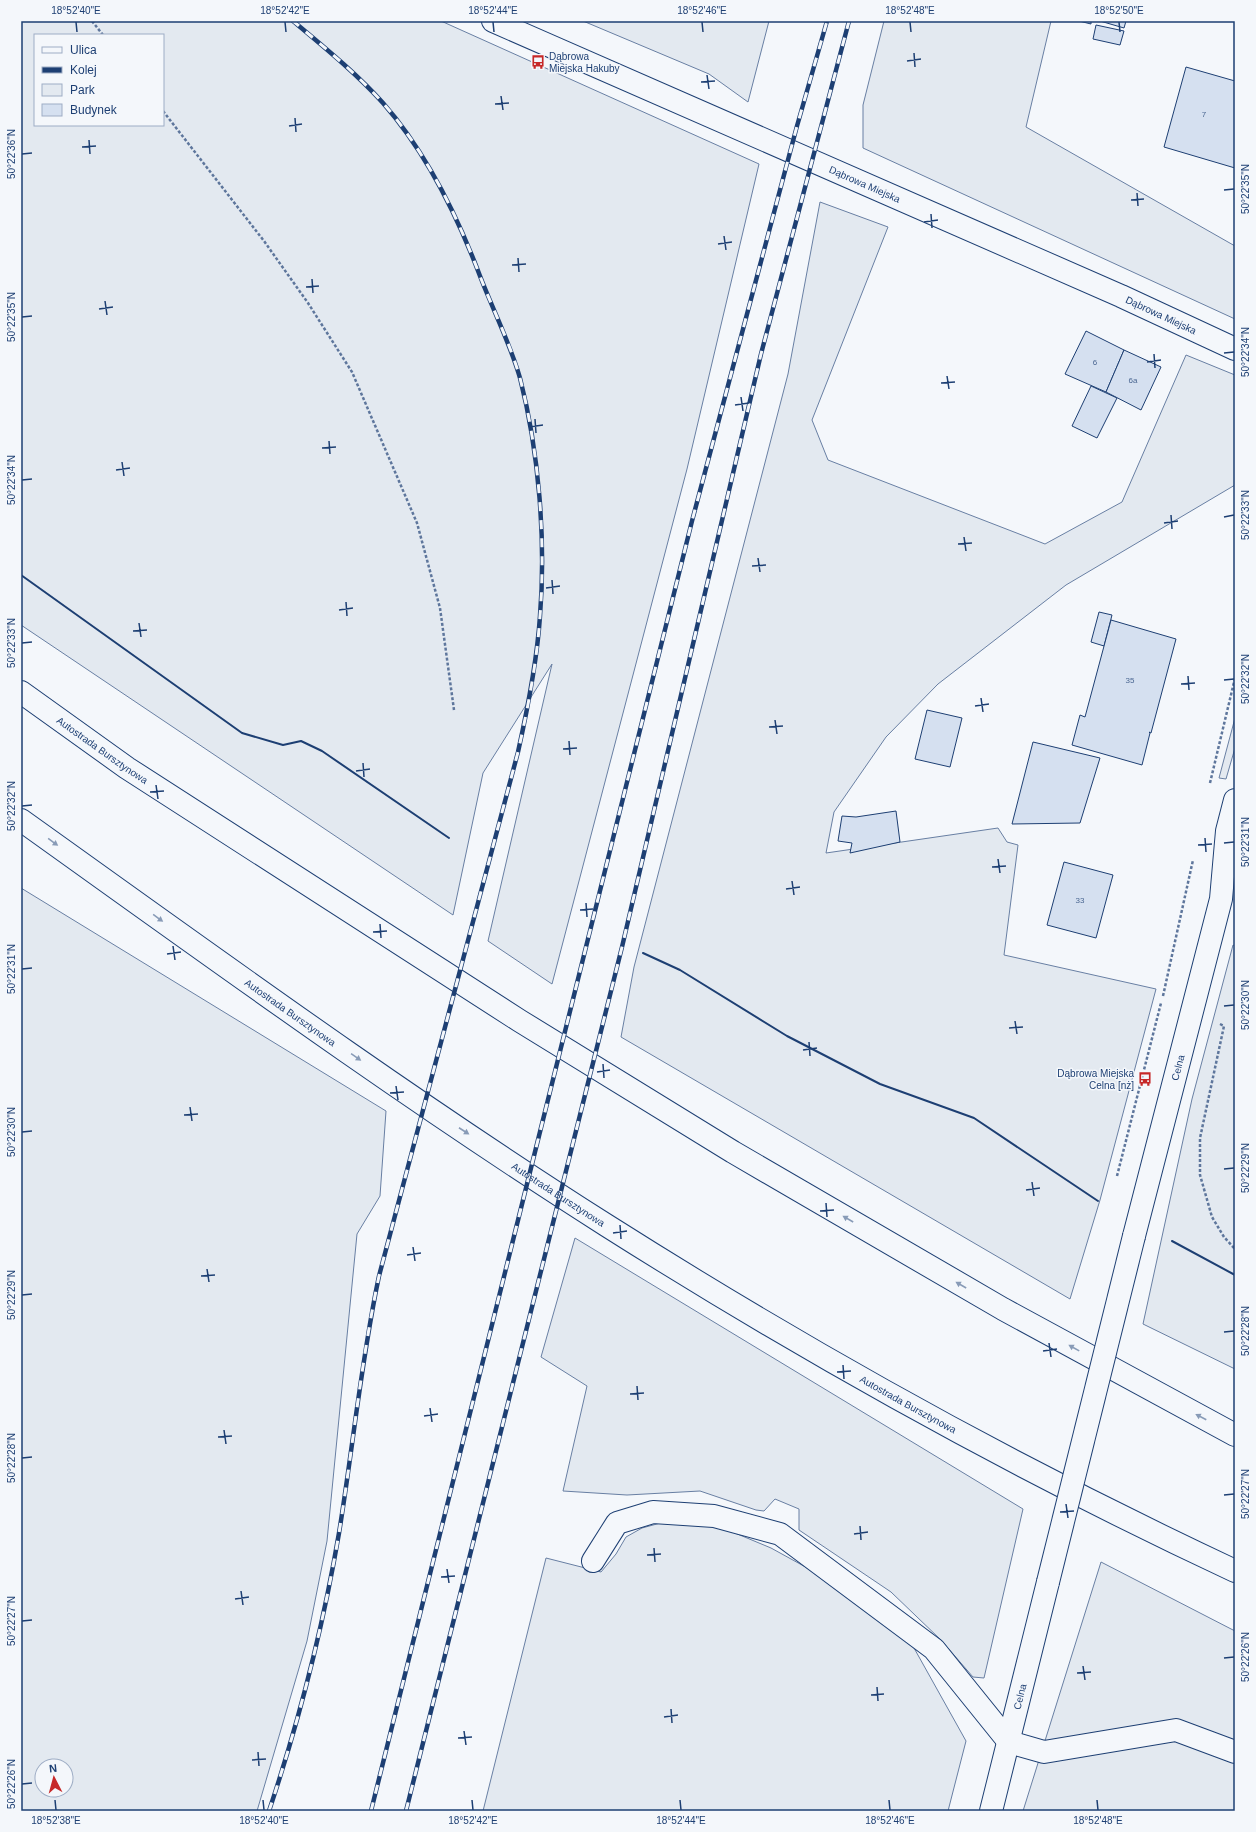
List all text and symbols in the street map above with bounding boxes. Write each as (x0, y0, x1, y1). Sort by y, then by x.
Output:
text: 18°52'40"E (51, 5, 101, 16)
text: 18°52'42"E (260, 5, 310, 16)
text: 18°52'44"E (468, 5, 518, 16)
text: 18°52'46"E (677, 5, 727, 16)
text: 18°52'48"E (885, 5, 935, 16)
text: 18°52'50"E (1094, 5, 1144, 16)
legend (34, 34, 164, 126)
text: Ulica (70, 43, 97, 57)
place label: Dąbrowa Miejska Hakuby (549, 51, 620, 74)
bus stop icon: Dąbrowa Miejska Hakuby (530, 54, 546, 70)
text: Kolej (70, 63, 97, 77)
text: Park (70, 83, 96, 97)
text: Budynek (70, 103, 118, 117)
house number: 7 (1202, 110, 1207, 119)
text: 50°22'36"N (6, 129, 17, 179)
street label: Dąbrowa Miejska (828, 163, 903, 204)
text: 50°22'35"N (1240, 164, 1251, 214)
text: 50°22'35"N (6, 292, 17, 342)
street label: Dąbrowa Miejska (1124, 294, 1199, 336)
text: 50°22'34"N (1240, 327, 1251, 377)
house number: 6 (1093, 358, 1098, 367)
house number: 6a (1129, 376, 1138, 385)
text: 50°22'34"N (6, 455, 17, 505)
text: 50°22'33"N (1240, 490, 1251, 540)
text: 50°22'33"N (6, 618, 17, 668)
text: 50°22'32"N (1240, 654, 1251, 704)
house number: 35 (1126, 676, 1135, 685)
street label: Autostrada Bursztynowa (55, 714, 150, 786)
text: 50°22'32"N (6, 781, 17, 831)
text: 50°22'31"N (1240, 817, 1251, 867)
one-way arrow (47, 838, 58, 847)
house number: 33 (1076, 896, 1085, 905)
one-way arrow (153, 914, 164, 922)
text: 50°22'31"N (6, 944, 17, 994)
street label: Autostrada Bursztynowa (243, 976, 338, 1048)
text: 50°22'30"N (1240, 980, 1251, 1030)
one-way arrow (351, 1053, 362, 1061)
street label: Celna (1169, 1053, 1186, 1082)
place label: Dąbrowa Miejska Celna [nż] (1057, 1068, 1134, 1091)
bus stop icon: Dąbrowa Miejska Celna [nż] (1137, 1071, 1153, 1087)
text: 50°22'30"N (6, 1107, 17, 1157)
one-way arrow (459, 1127, 469, 1135)
text: 50°22'29"N (1240, 1143, 1251, 1193)
street label: Autostrada Bursztynowa (510, 1160, 607, 1229)
one-way arrow (842, 1216, 854, 1223)
text: 50°22'29"N (6, 1270, 17, 1320)
one-way arrow (955, 1281, 967, 1288)
text: 50°22'28"N (1240, 1306, 1251, 1356)
one-way arrow (1068, 1345, 1080, 1352)
street label: Autostrada Bursztynowa (858, 1373, 959, 1435)
one-way arrow (1195, 1414, 1206, 1421)
text: 50°22'28"N (6, 1433, 17, 1483)
text: 50°22'27"N (1240, 1469, 1251, 1519)
text: 50°22'27"N (6, 1596, 17, 1646)
text: 50°22'26"N (1240, 1632, 1251, 1682)
street label: Celna (1011, 1682, 1028, 1711)
north arrow (34, 1758, 74, 1798)
text: 50°22'26"N (6, 1759, 17, 1809)
text: N (48, 1762, 58, 1774)
text: 18°52'38"E (31, 1815, 81, 1826)
text: 18°52'40"E (239, 1815, 289, 1826)
text: 18°52'42"E (448, 1815, 498, 1826)
text: 18°52'44"E (656, 1815, 706, 1826)
text: 18°52'46"E (865, 1815, 915, 1826)
text: 18°52'48"E (1073, 1815, 1123, 1826)

